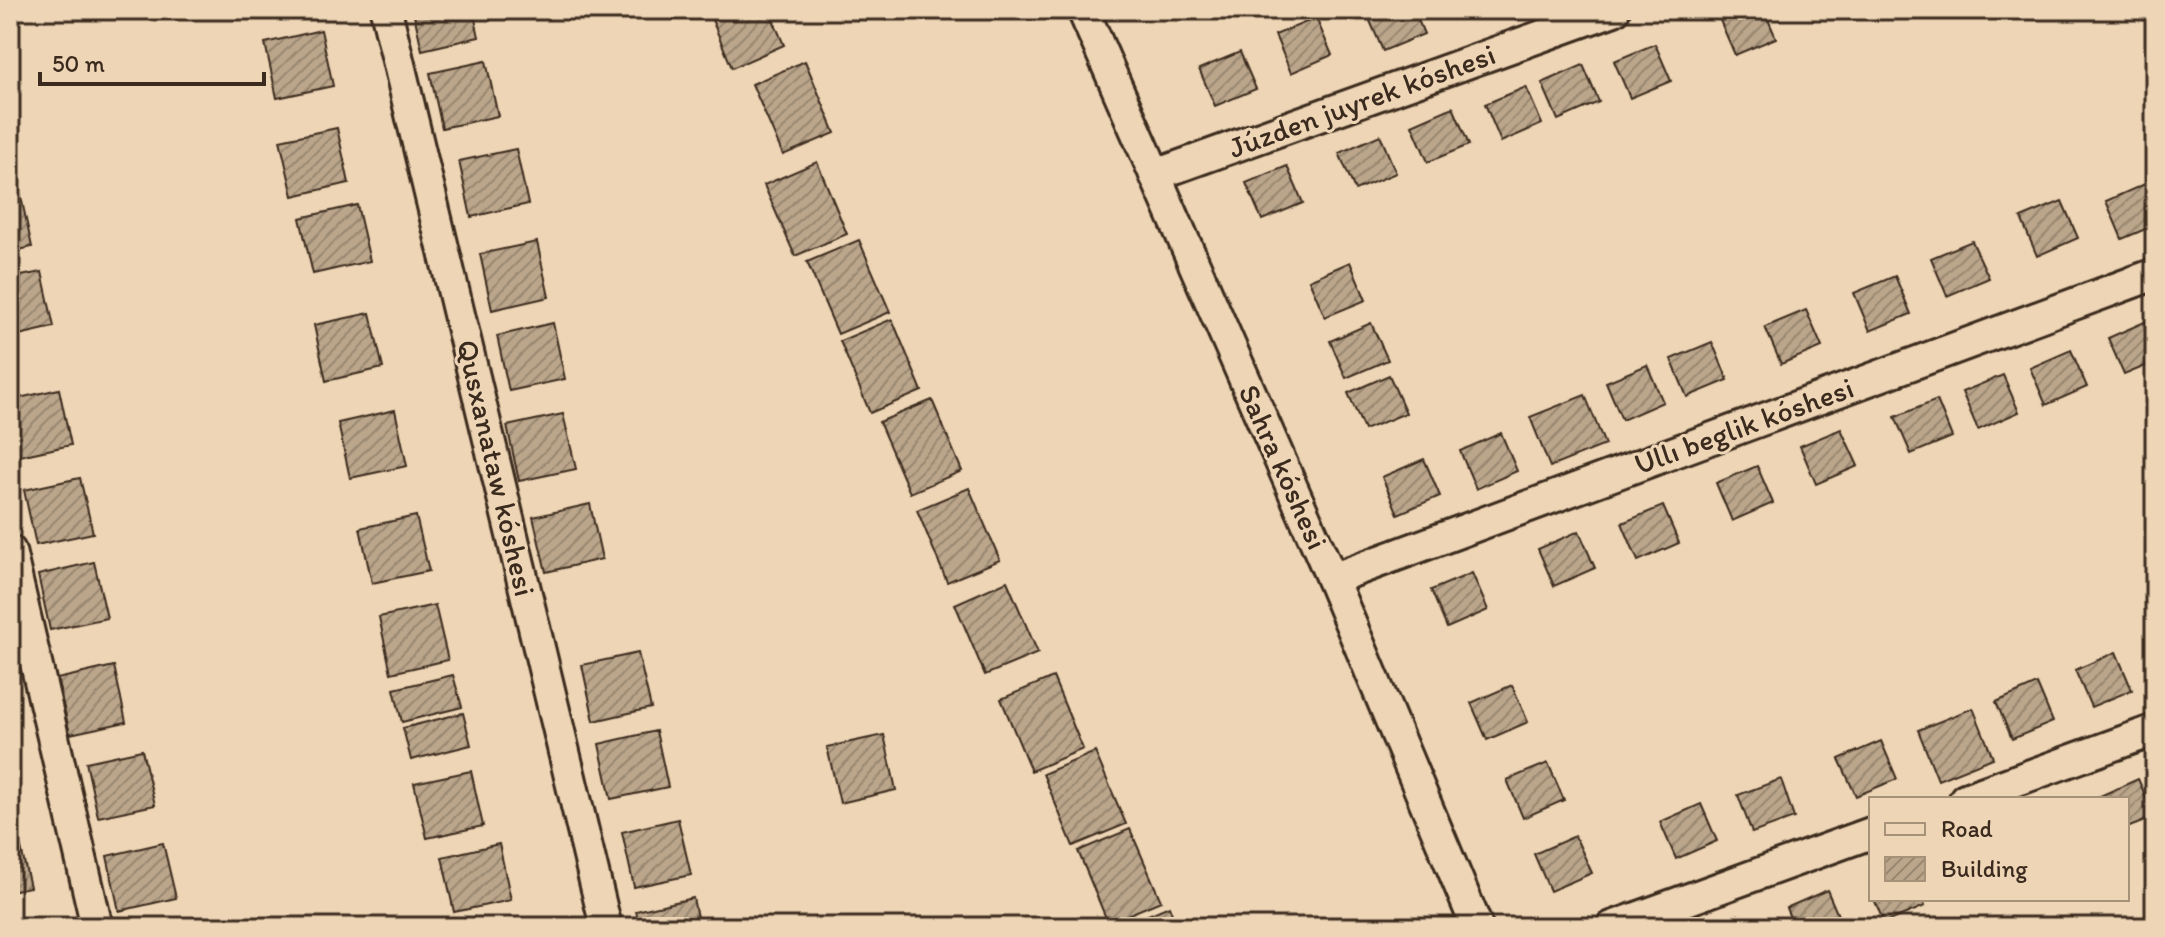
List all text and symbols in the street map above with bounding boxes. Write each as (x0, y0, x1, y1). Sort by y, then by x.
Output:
street label: Júzden juyrek kóshesi (1223, 35, 1500, 166)
scale bar (40, 36, 264, 86)
text: 50 m (52, 49, 105, 78)
street label: Qusxanataw kóshesi (449, 336, 544, 600)
street label: Ullı beglik kóshesi (1629, 369, 1858, 482)
street label: Sahra kóshesi (1231, 379, 1336, 555)
legend (1869, 797, 2129, 901)
text: Road (1941, 814, 1993, 843)
text: Building (1941, 854, 2028, 883)

